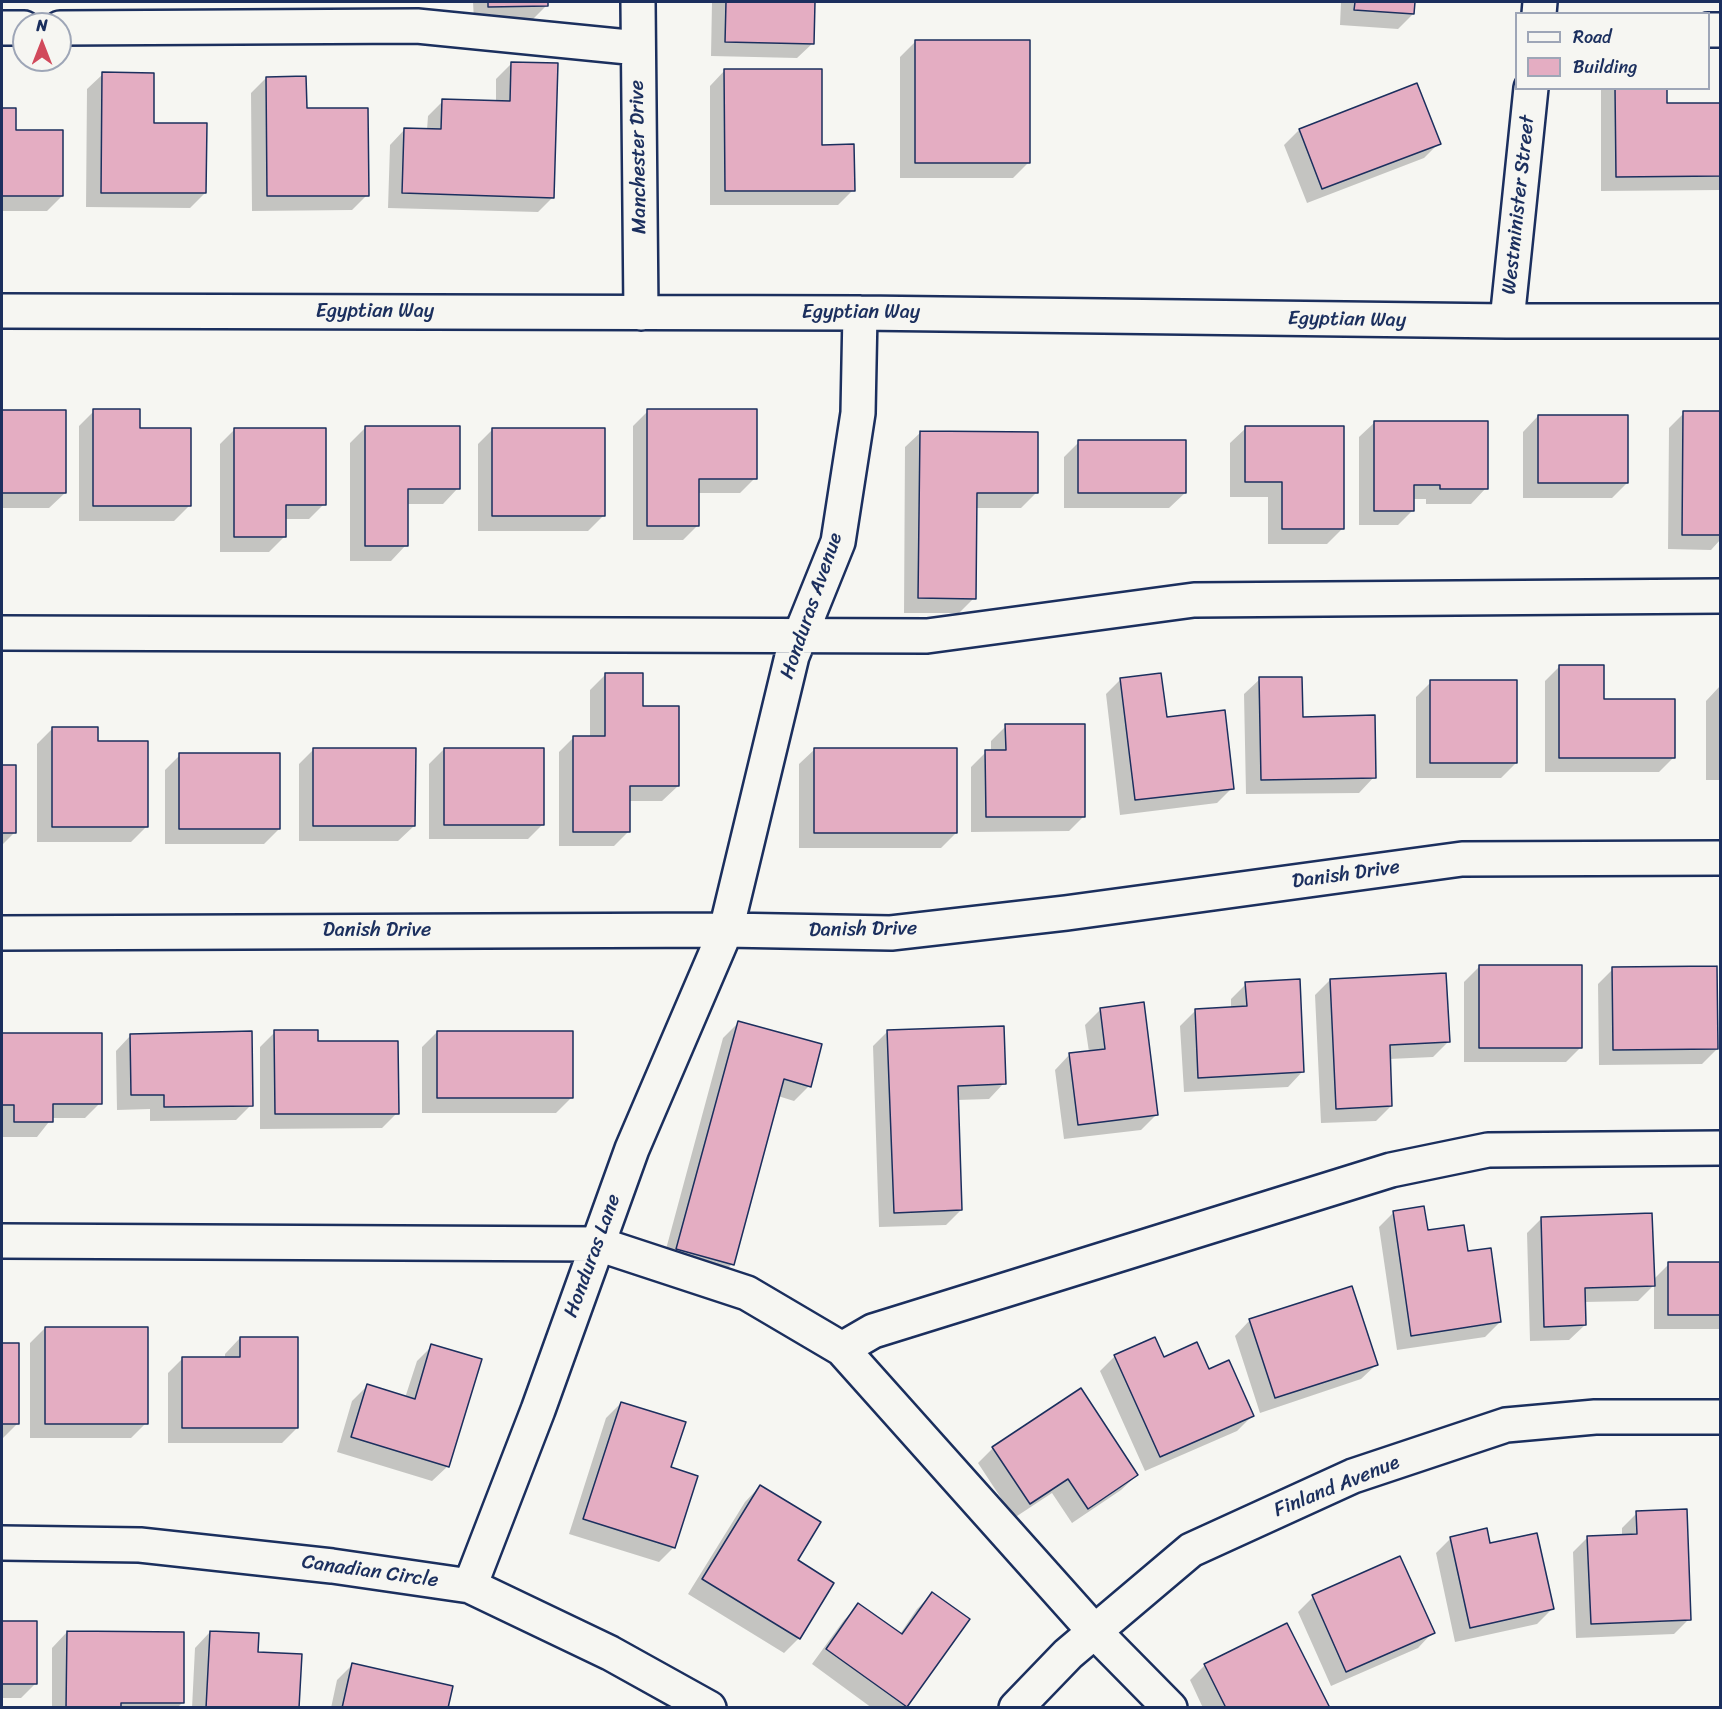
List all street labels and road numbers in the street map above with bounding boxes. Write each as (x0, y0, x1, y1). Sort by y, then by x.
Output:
street label: Manchester Drive (626, 80, 652, 234)
street label: Westminister Street (1498, 114, 1540, 296)
street label: Egyptian Way (316, 300, 434, 324)
street label: Egyptian Way (802, 301, 920, 325)
street label: Egyptian Way (1288, 307, 1406, 333)
street label: Honduras Avenue (776, 530, 848, 682)
street label: Danish Drive (1291, 856, 1401, 894)
street label: Danish Drive (809, 917, 917, 943)
street label: Danish Drive (323, 919, 431, 943)
street label: Honduras Lane (560, 1191, 626, 1321)
street label: Finland Avenue (1271, 1451, 1403, 1523)
street label: Canadian Circle (300, 1551, 440, 1593)

